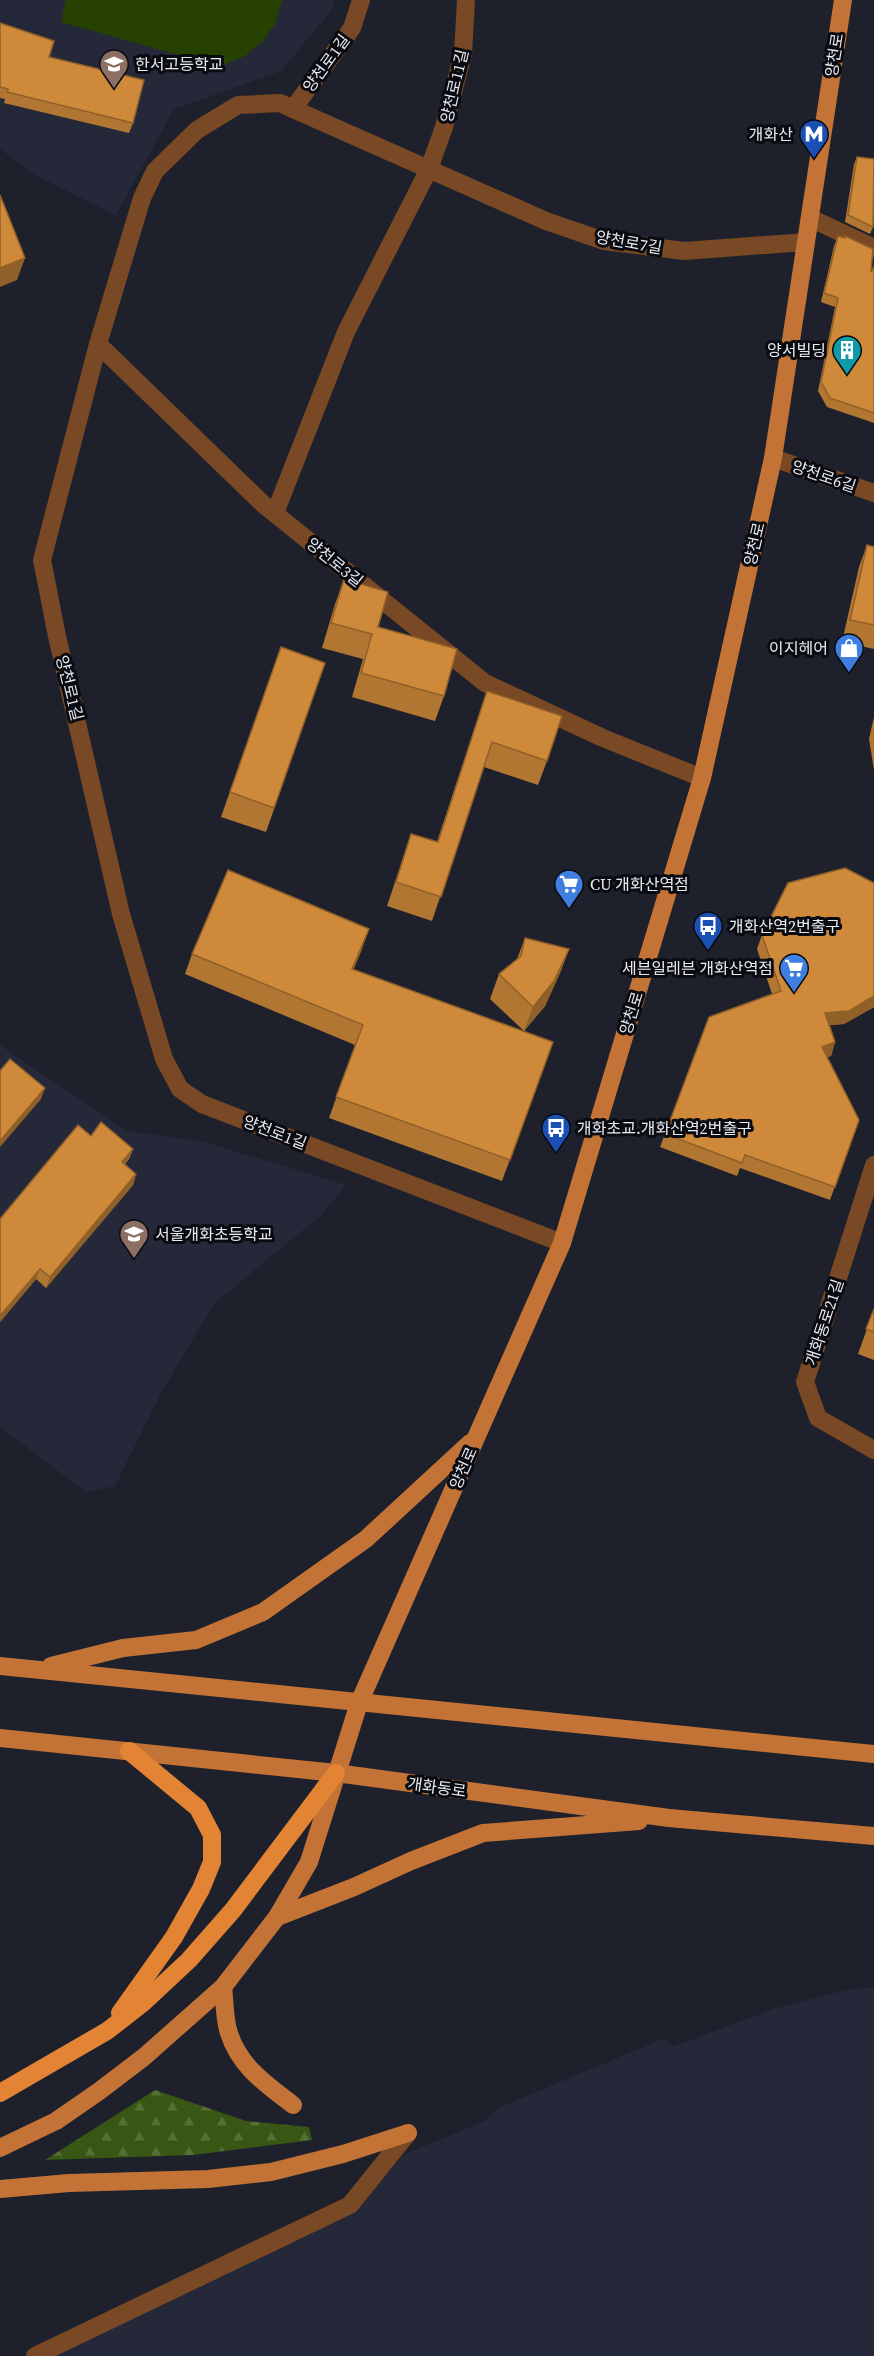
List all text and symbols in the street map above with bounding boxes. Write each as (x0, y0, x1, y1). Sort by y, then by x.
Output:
street label: 양천로1길 (297, 29, 355, 97)
street label: 양천로 (820, 31, 848, 79)
street label: 양천로11길 (435, 47, 473, 125)
school or university icon: 한서고등학교 (98, 48, 130, 90)
place label: 한서고등학교 (135, 53, 223, 75)
metro station icon: 개화산 (798, 118, 830, 160)
place label: 개화산 (749, 123, 793, 145)
street label: 양천로7길 (594, 225, 664, 259)
building icon: 양서빌딩 (831, 334, 863, 376)
place label: 양서빌딩 (767, 339, 826, 361)
street label: 양천로6길 (789, 455, 859, 497)
street label: 양천로 (738, 520, 770, 568)
street label: 양천로3길 (302, 532, 368, 592)
shop icon: 이지헤어 (833, 632, 865, 674)
place label: 이지헤어 (769, 637, 828, 659)
street label: 양천로1길 (51, 653, 89, 723)
supermarket icon: CU 개화산역점 (553, 868, 585, 910)
place label: CU 개화산역점 (590, 873, 689, 895)
bus stop icon: 개화산역2번출구 (692, 910, 724, 952)
place label: 개화산역2번출구 (729, 915, 840, 937)
supermarket icon: 세븐일레븐 개화산역점 (778, 952, 810, 994)
place label: 세븐일레븐 개화산역점 (622, 957, 773, 979)
street label: 양천로 (614, 988, 648, 1037)
street label: 양천로1길 (240, 1110, 310, 1154)
bus stop icon: 개화초교.개화산역2번출구 (540, 1112, 572, 1154)
place label: 개화초교.개화산역2번출구 (577, 1117, 752, 1139)
school or university icon: 서울개화초등학교 (118, 1218, 150, 1260)
place label: 서울개화초등학교 (155, 1223, 273, 1245)
street label: 개화동로21길 (800, 1276, 848, 1368)
street label: 양천로 (444, 1443, 482, 1493)
street label: 개화동로 (406, 1772, 468, 1802)

